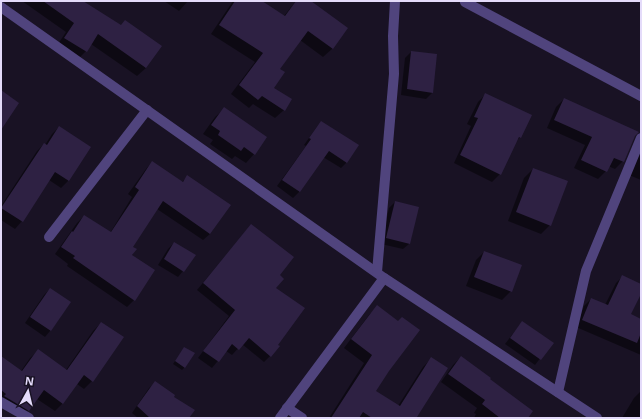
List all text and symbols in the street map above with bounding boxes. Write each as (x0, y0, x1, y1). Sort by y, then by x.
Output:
north arrow (8, 371, 48, 411)
text: N (24, 373, 35, 389)

